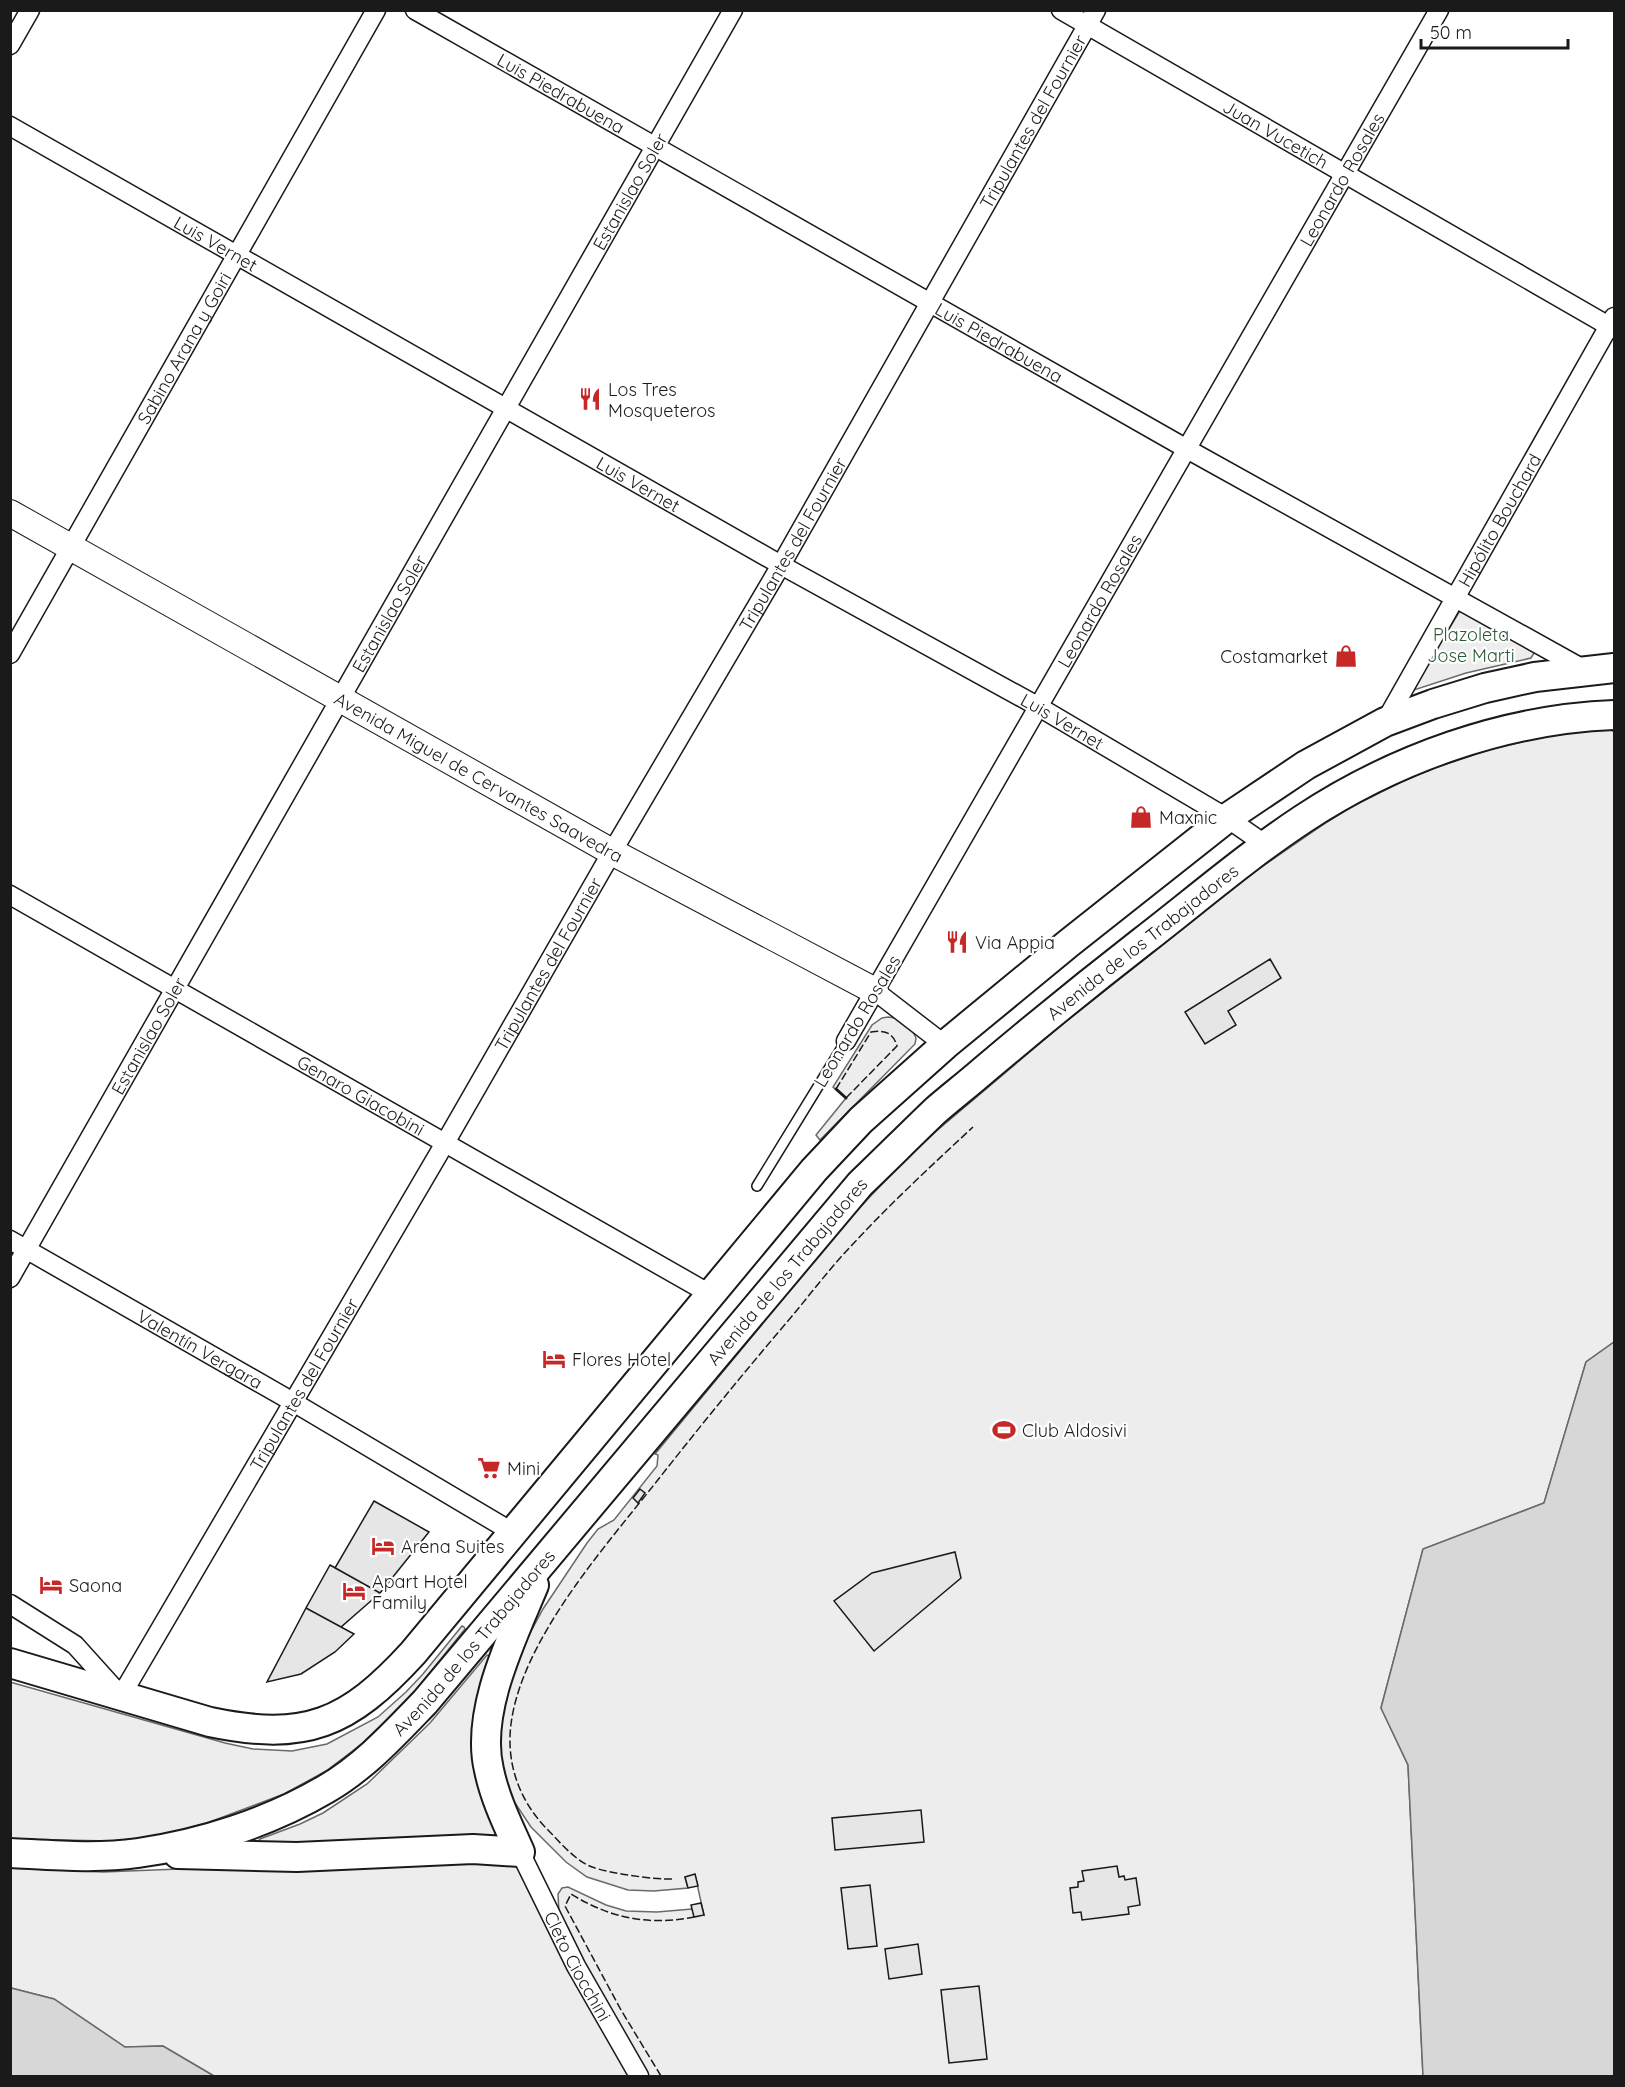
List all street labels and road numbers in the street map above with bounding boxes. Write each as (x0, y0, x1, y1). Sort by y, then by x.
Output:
street label: Tripulantes del Fournier (974, 30, 1091, 213)
street label: Luis Piedrabuena (493, 48, 629, 138)
street label: Juan Vucetich (1219, 95, 1333, 173)
street label: Leonardo Rosales (1294, 109, 1389, 250)
street label: Estanislao Soler (587, 128, 672, 254)
street label: Luis Vernet (170, 210, 262, 276)
street label: Sabino Arana y Goiri (132, 268, 236, 428)
street label: Luis Piedrabuena (931, 297, 1067, 388)
street label: Hipólito Bouchard (1452, 449, 1546, 591)
street label: Luis Vernet (592, 451, 684, 517)
street label: Tripulantes del Fournier (733, 453, 851, 635)
street label: Leonardo Rosales (1052, 530, 1147, 671)
street label: Estanislao Soler (346, 551, 431, 676)
street label: Avenida Miguel de Cervantes Saavedra (330, 687, 627, 867)
street label: Luis Vernet (1017, 688, 1108, 754)
street label: Avenida de los Trabajadores (1042, 859, 1243, 1025)
street label: Tripulantes del Fournier (489, 873, 607, 1055)
street label: Leonardo Rosales (808, 951, 906, 1091)
street label: Estanislao Soler (106, 973, 191, 1098)
street label: Genaro Giacobini (293, 1050, 429, 1140)
street label: Avenida de los Trabajadores (702, 1172, 872, 1370)
street label: Tripulantes del Fournier (244, 1294, 363, 1475)
street label: Valentín Vergara (133, 1304, 267, 1394)
street label: Avenida de los Trabajadores (387, 1545, 560, 1740)
street label: Cleto Ciocchini (539, 1907, 617, 2025)

